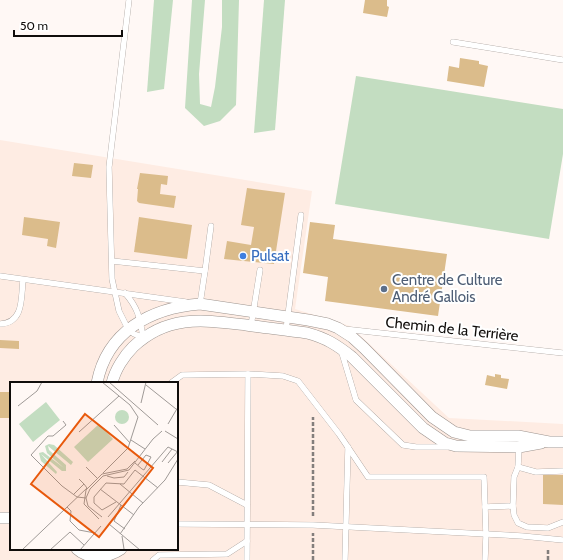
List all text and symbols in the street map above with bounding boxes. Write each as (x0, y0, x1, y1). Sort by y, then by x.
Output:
scale bar (14, 12, 122, 38)
text: 50 m (20, 18, 48, 33)
place label: Pulsat (251, 247, 289, 265)
marker: Pulsat (238, 251, 248, 261)
place label: Centre de Culture André Gallois (392, 271, 503, 306)
marker: Centre de Culture André Gallois (379, 284, 389, 294)
street label: Chemin de la Terrière (385, 313, 520, 345)
inset map (10, 382, 178, 550)

